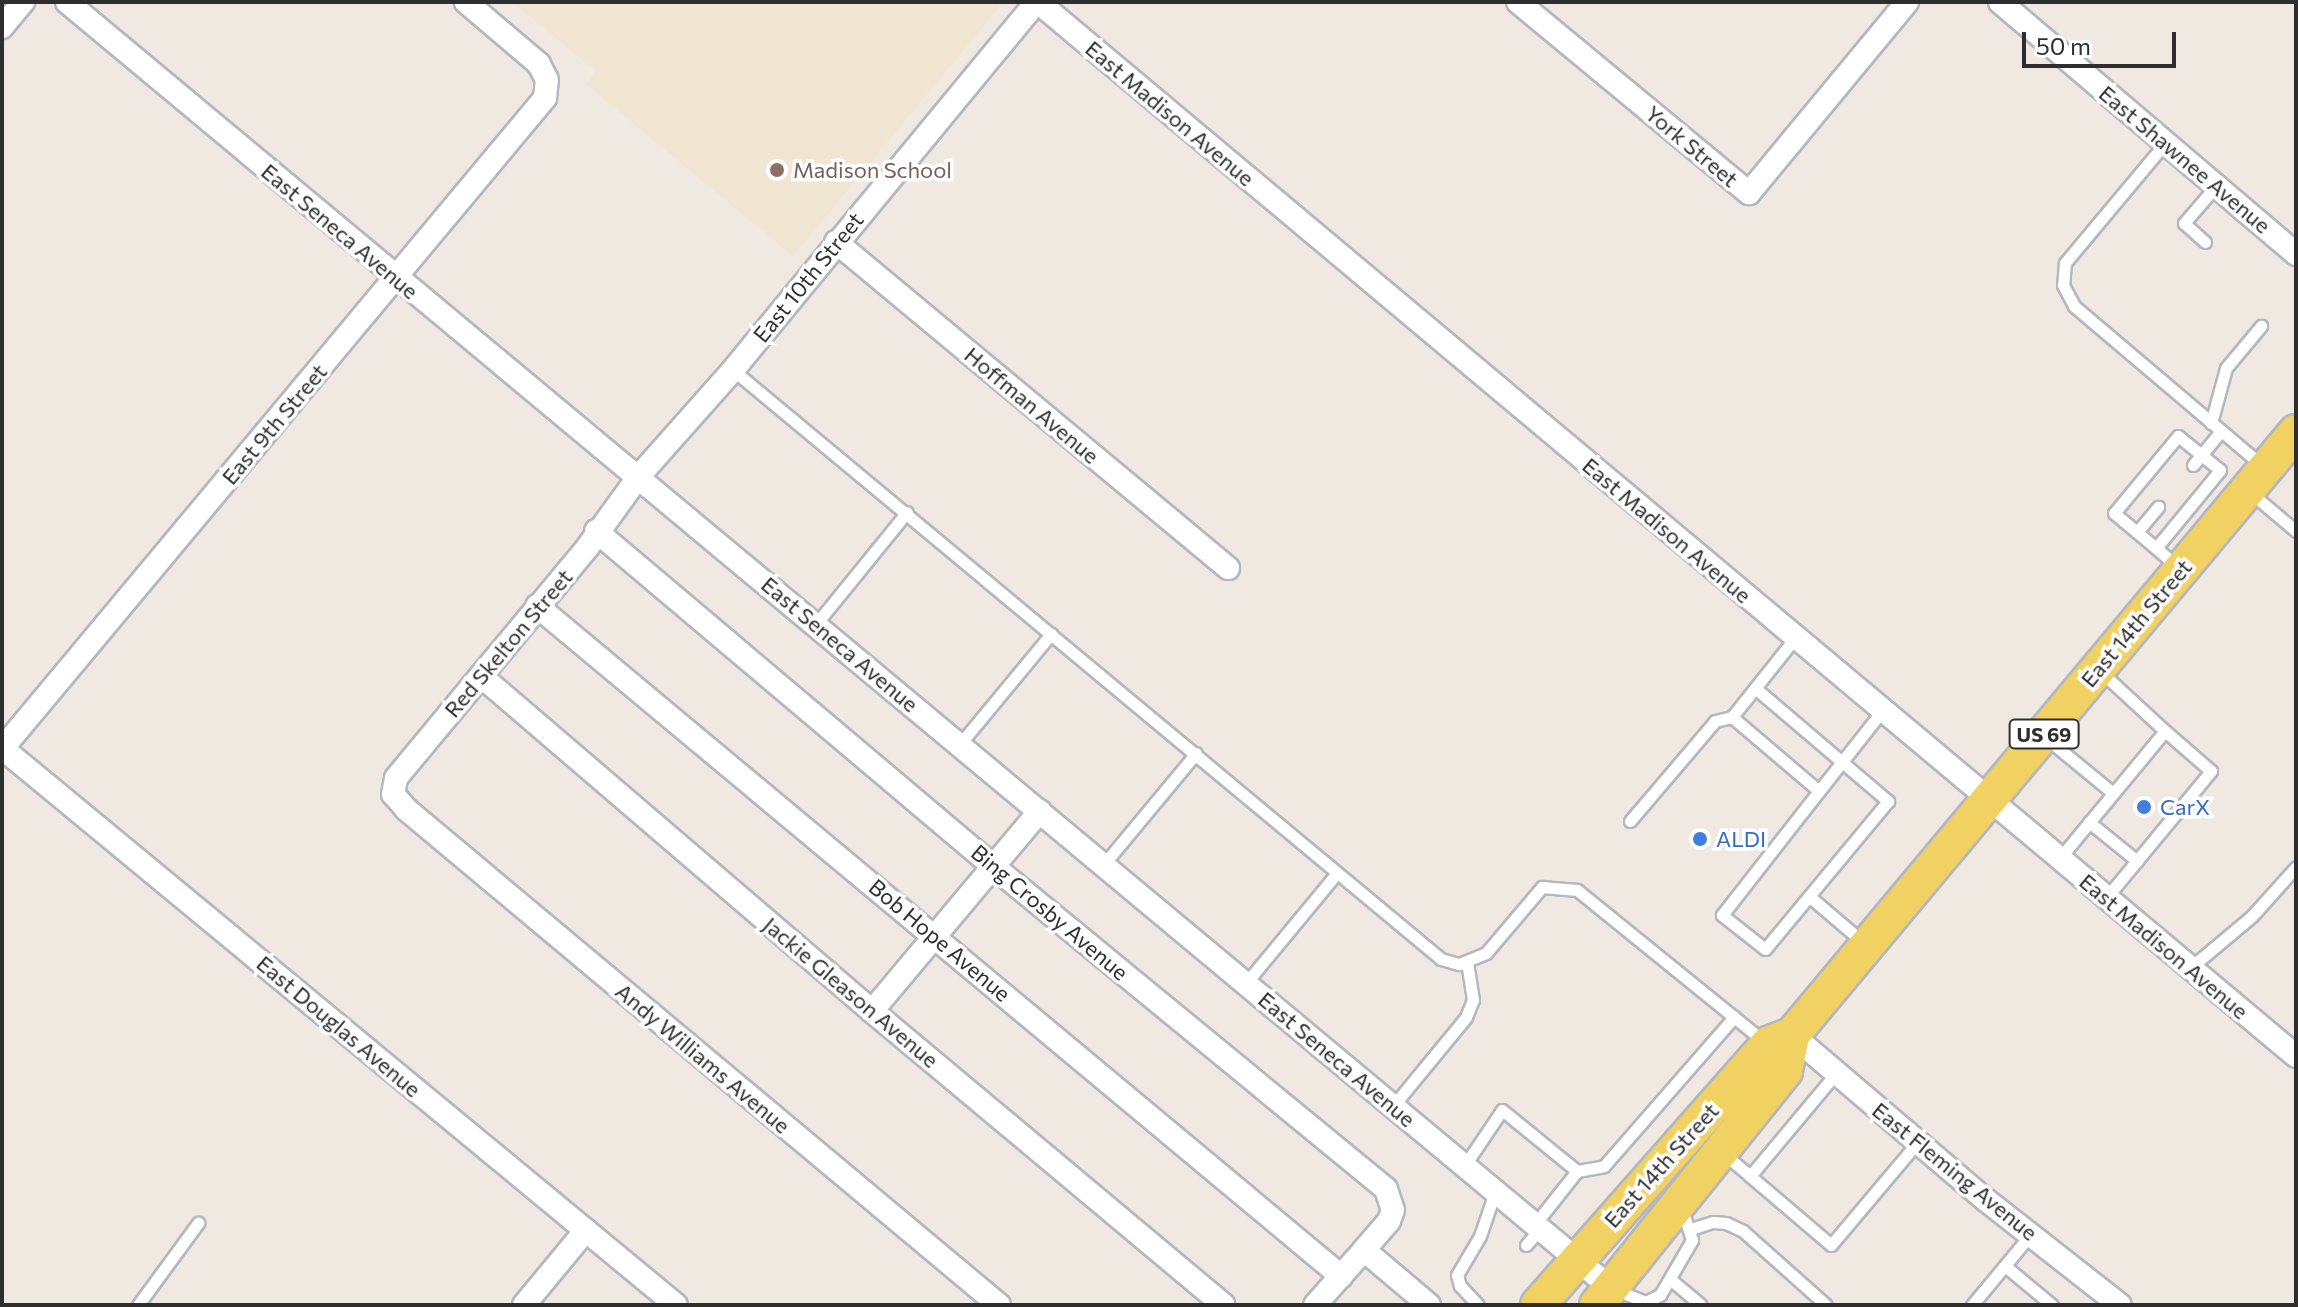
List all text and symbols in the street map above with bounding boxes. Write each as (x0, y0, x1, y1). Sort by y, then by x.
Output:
scale bar (2026, 16, 2180, 66)
text: 50 m (2036, 31, 2091, 60)
street label: East Madison Avenue (1080, 35, 1260, 191)
street label: East Shawnee Avenue (2094, 80, 2276, 238)
street label: York Street (1640, 100, 1744, 192)
place label: Madison School (793, 157, 952, 183)
street label: East Seneca Avenue (256, 158, 424, 304)
marker: Madison School (768, 161, 786, 179)
street label: East 10th Street (748, 207, 868, 347)
street label: Hoffman Avenue (959, 341, 1105, 469)
street label: East 9th Street (216, 358, 332, 490)
street label: East Madison Avenue (1577, 452, 1757, 608)
street label: East 14th Street (2075, 554, 2197, 692)
street label: Red Skelton Street (438, 564, 578, 722)
street label: East Seneca Avenue (756, 571, 924, 717)
road number: US 69 (2008, 718, 2080, 750)
place label: CarX (2160, 794, 2210, 820)
marker: CarX (2135, 798, 2153, 816)
place label: ALDI (1716, 826, 1766, 852)
marker: ALDI (1691, 830, 1709, 848)
street label: Bing Crosby Avenue (966, 839, 1134, 985)
street label: East Madison Avenue (2074, 868, 2254, 1024)
street label: Bob Hope Avenue (864, 873, 1016, 1007)
street label: Jackie Gleason Avenue (758, 911, 944, 1073)
street label: East Douglas Avenue (252, 950, 426, 1102)
street label: Andy Williams Avenue (611, 977, 795, 1139)
street label: East Seneca Avenue (1253, 986, 1421, 1132)
street label: East Fleming Avenue (1867, 1096, 2043, 1246)
street label: East 14th Street (1598, 1097, 1724, 1233)

